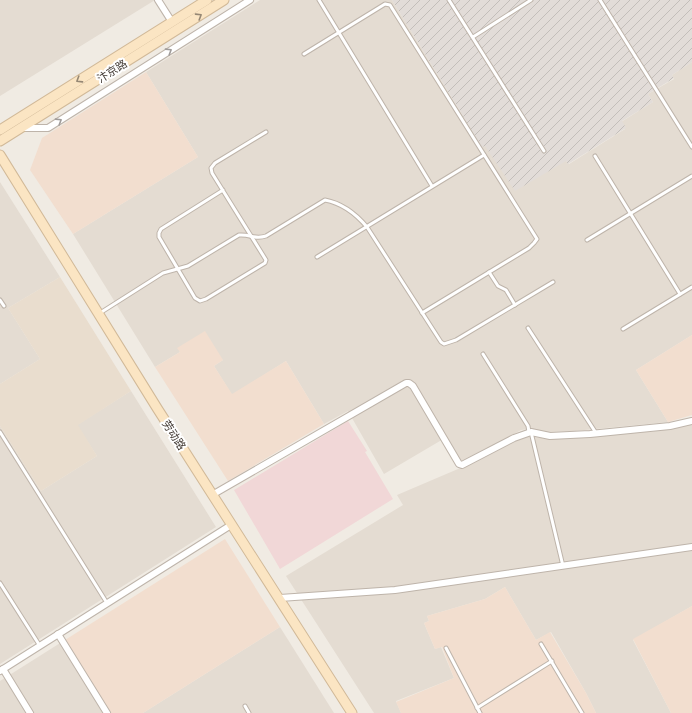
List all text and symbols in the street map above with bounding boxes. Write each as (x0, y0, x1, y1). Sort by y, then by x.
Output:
one-way arrow (195, 13, 202, 21)
one-way arrow (165, 49, 172, 56)
street label: 汴京路 (94, 55, 130, 86)
one-way arrow (76, 76, 83, 83)
one-way arrow (55, 118, 62, 126)
street label: 劳动路 (159, 417, 190, 453)

